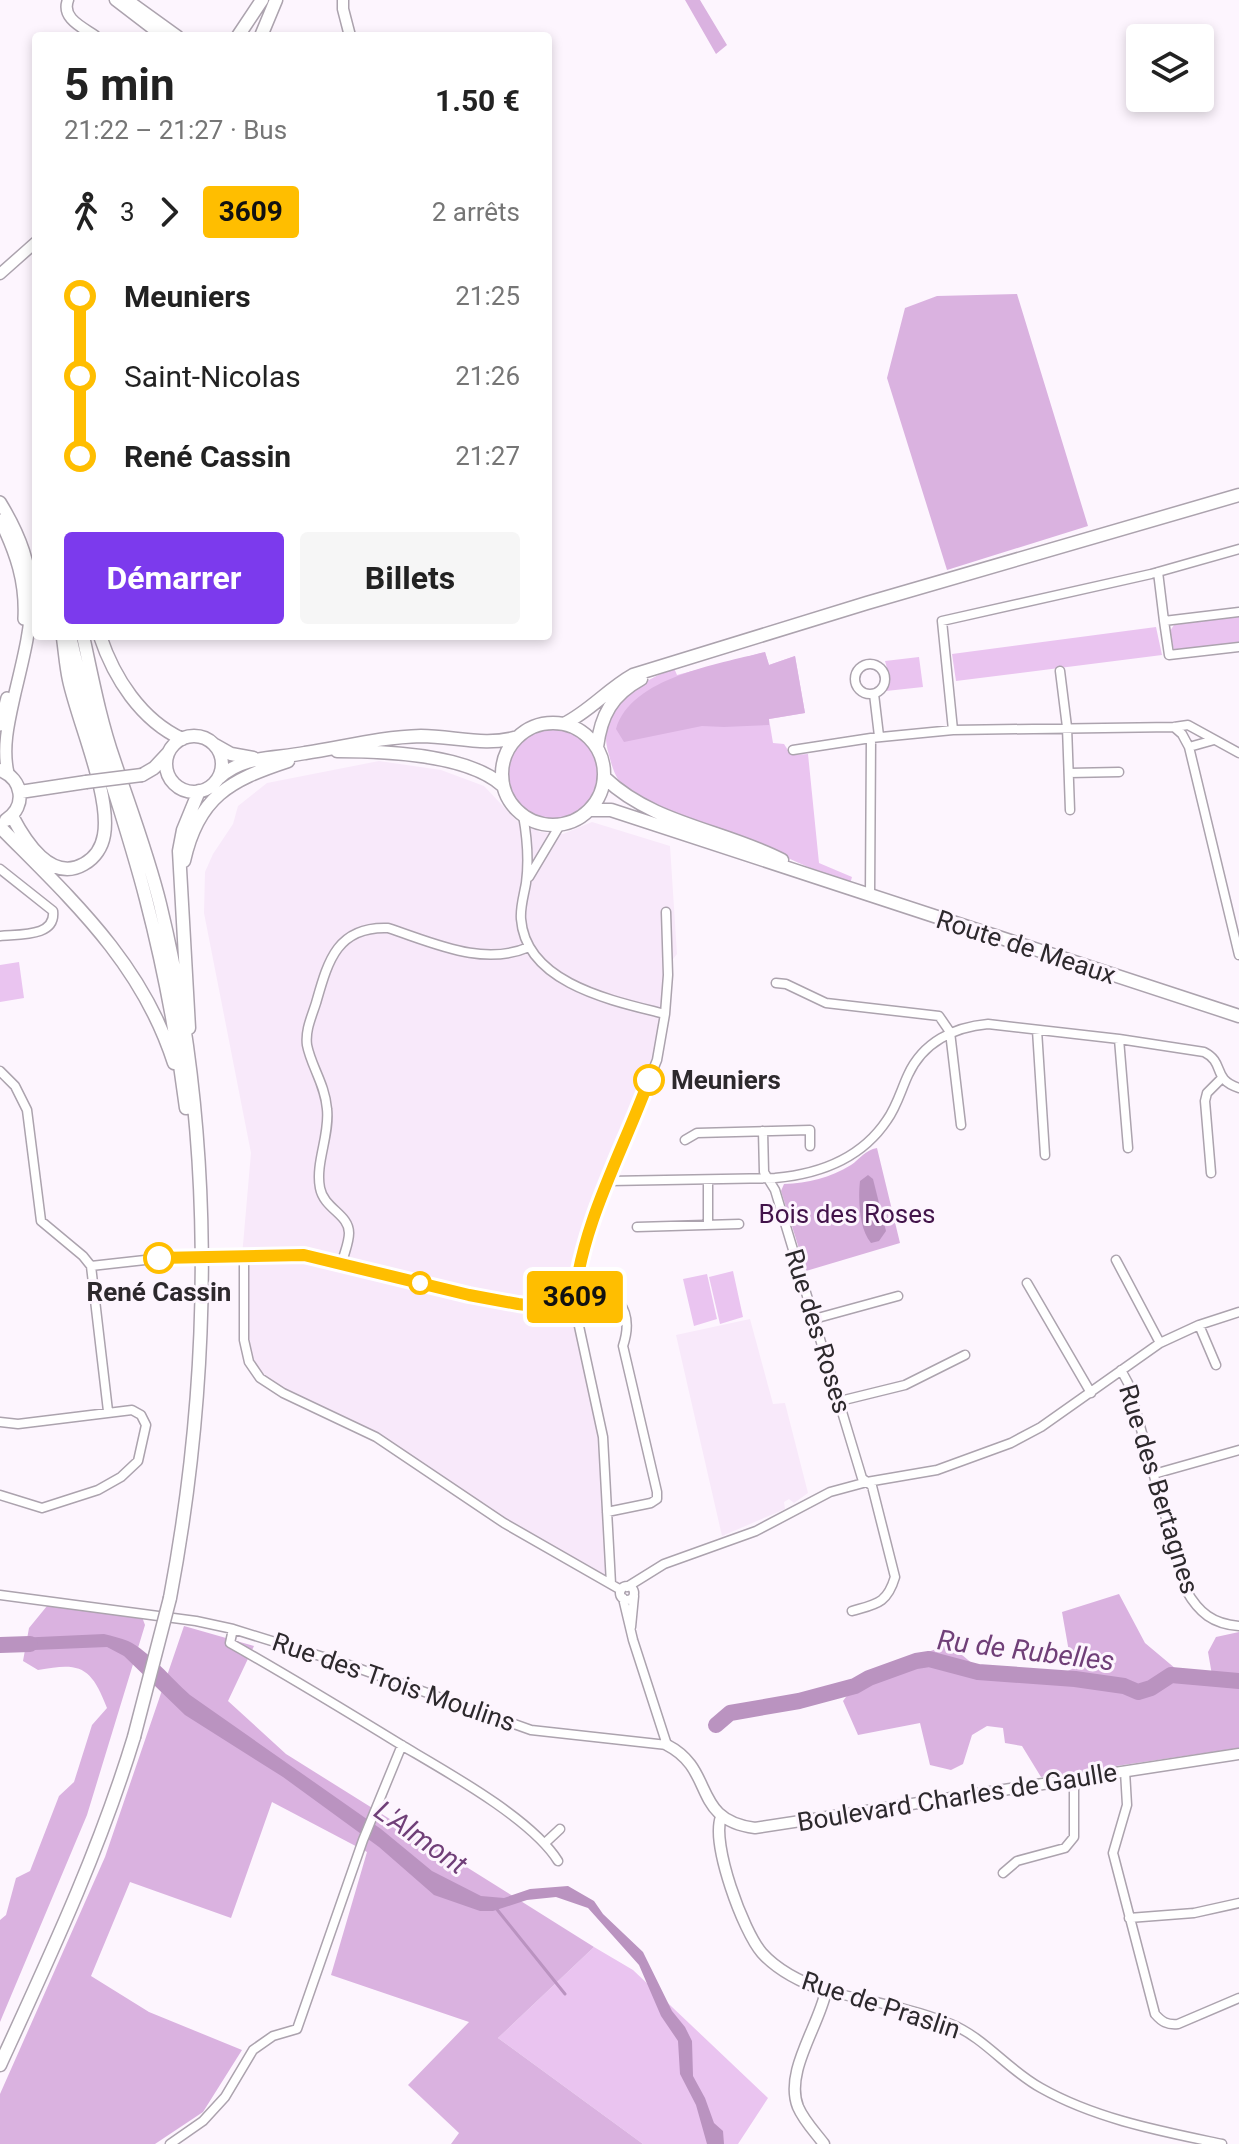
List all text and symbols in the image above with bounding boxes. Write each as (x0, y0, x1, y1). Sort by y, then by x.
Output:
map controls (1126, 24, 1214, 112)
button: layers (1126, 24, 1214, 112)
text: 5 min (64, 59, 175, 111)
text: 1.50 € (435, 83, 520, 118)
text: 21:22 – 21:27 · Bus (64, 115, 287, 145)
icon: walk (64, 190, 108, 234)
icon: forward (147, 190, 191, 234)
text: 3609 (219, 195, 283, 228)
text: 3 (120, 197, 135, 227)
text: 2 arrêts (432, 197, 520, 227)
text: Meuniers (124, 279, 251, 314)
text: 21:25 (455, 281, 520, 311)
text: Saint-Nicolas (124, 359, 301, 394)
text: 21:26 (455, 361, 520, 391)
text: René Cassin (124, 439, 291, 474)
text: 21:27 (455, 441, 520, 471)
button: Démarrer (64, 532, 284, 624)
button: Billets (300, 532, 520, 624)
street label: Route de Meaux (933, 904, 1120, 990)
marker: Meuniers (634, 1065, 664, 1095)
place label: Meuniers (671, 1065, 781, 1095)
park label: Bois des Roses (758, 1199, 936, 1229)
marker: René Cassin (144, 1243, 174, 1273)
street label: Rue des Roses (779, 1245, 857, 1417)
line badge: 3609 (519, 1271, 631, 1323)
unlabelled marker (409, 1272, 431, 1294)
place label: René Cassin (87, 1277, 231, 1307)
text: 3609 (543, 1280, 607, 1313)
street label: Rue des Bertagnes (1113, 1381, 1205, 1597)
water label: Ru de Rubelles (936, 1623, 1116, 1678)
street label: Rue des Trois Moulins (269, 1626, 519, 1738)
street label: Boulevard Charles de Gaulle (795, 1757, 1119, 1837)
water label: L'Almont (368, 1794, 474, 1882)
street label: Rue de Praslin (798, 1965, 964, 2045)

